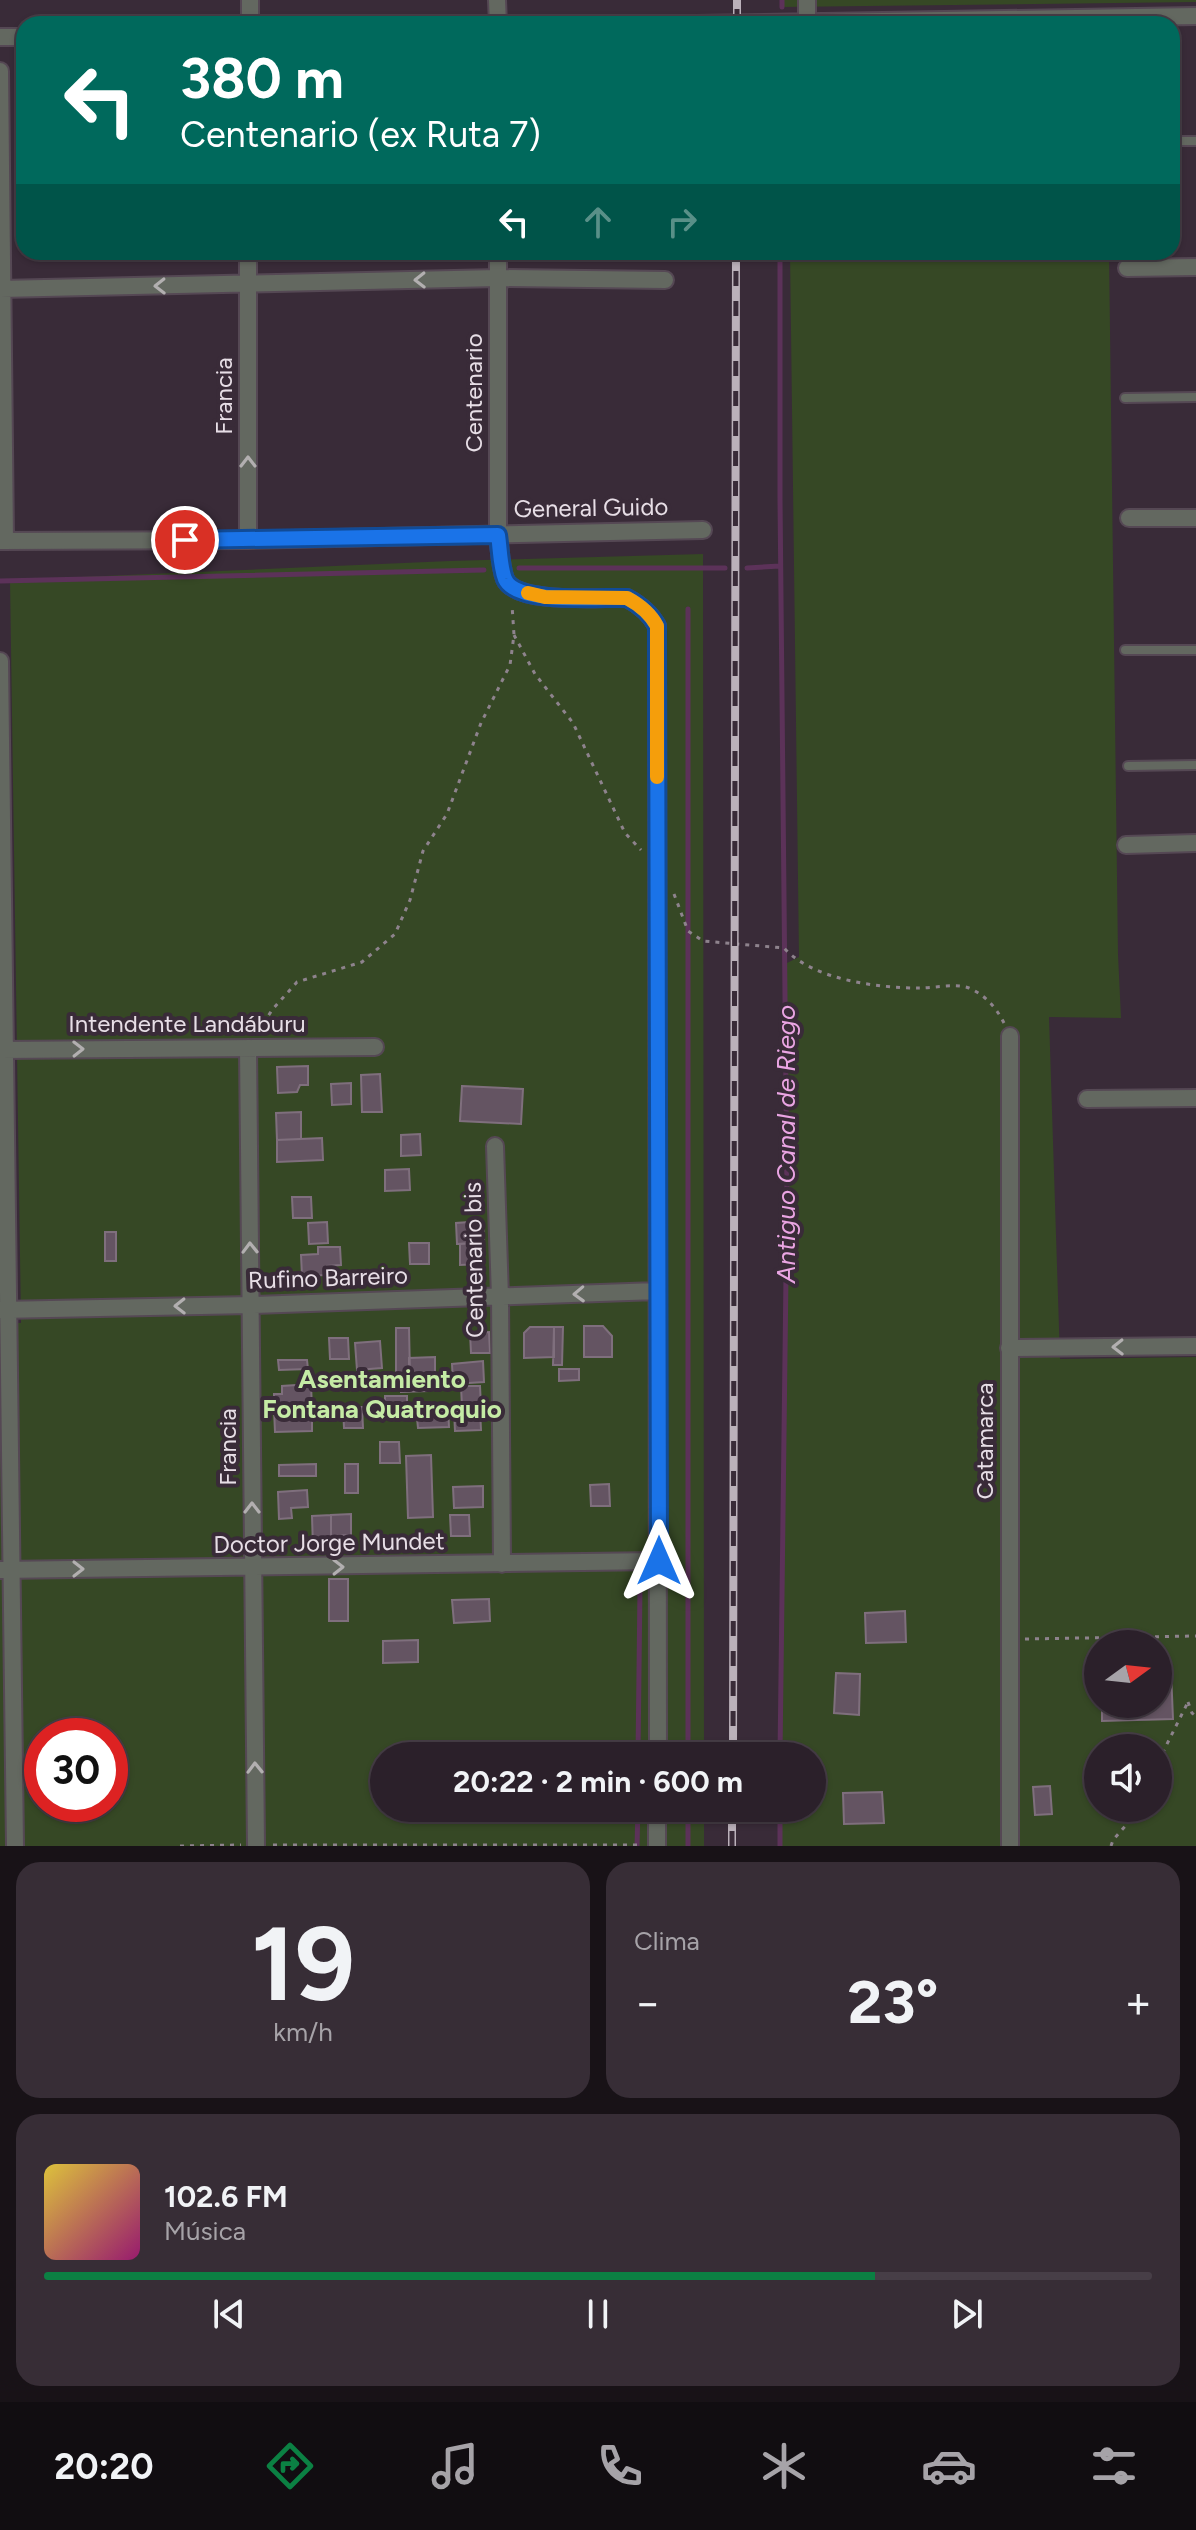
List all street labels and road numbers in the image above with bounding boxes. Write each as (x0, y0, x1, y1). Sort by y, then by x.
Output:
street label: Centenario (459, 333, 488, 453)
street label: Francia (209, 357, 238, 435)
street label: General Guido (513, 492, 669, 523)
street label: Intendente Landáburu (68, 1009, 306, 1038)
street label: Centenario bis (458, 1182, 489, 1338)
street label: Rufino Barreiro (248, 1260, 408, 1295)
street label: Catamarca (970, 1383, 999, 1499)
street label: Francia (213, 1408, 242, 1486)
street label: Doctor Jorge Mundet (213, 1526, 445, 1559)

